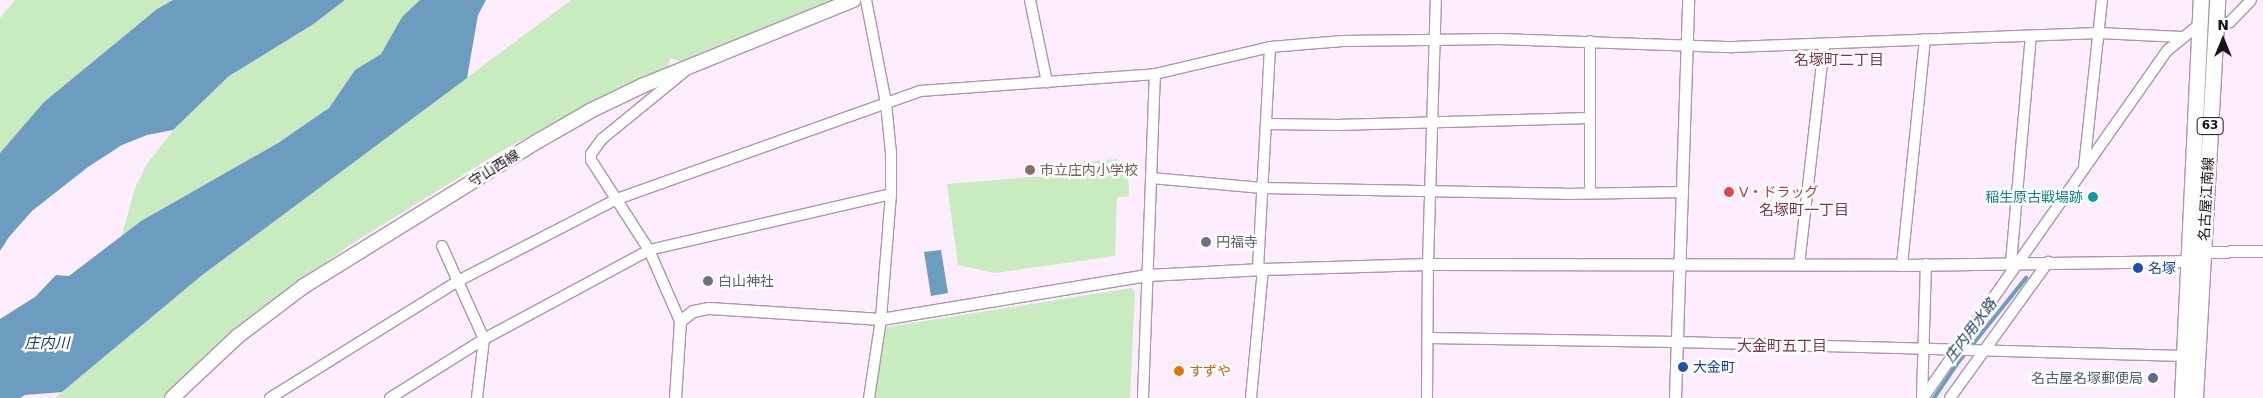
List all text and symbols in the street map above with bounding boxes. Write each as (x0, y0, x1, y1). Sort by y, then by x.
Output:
north arrow (2198, 15, 2248, 65)
text: N (2217, 17, 2229, 33)
district label: 名塚町二丁目 (1794, 52, 1884, 70)
road number: 63 (2196, 116, 2224, 136)
street label: 守山西線 (466, 146, 522, 190)
street label: 名古屋江南線 (2195, 157, 2217, 241)
place label: 市立庄内小学校 (1040, 162, 1138, 178)
marker: 市立庄内小学校 (1024, 164, 1036, 176)
place label: V・ドラッグ (1739, 184, 1819, 200)
marker: V・ドラッグ (1723, 186, 1735, 198)
place label: 稲生原古戦場跡 (1985, 189, 2083, 205)
marker: 稲生原古戦場跡 (2087, 191, 2099, 203)
district label: 名塚町一丁目 (1759, 202, 1849, 220)
place label: 円福寺 (1216, 234, 1258, 250)
marker: 円福寺 (1200, 236, 1212, 248)
place label: 名塚 (2148, 260, 2176, 276)
marker: 名塚 (2132, 262, 2144, 274)
place label: 白山神社 (718, 273, 774, 289)
marker: 白山神社 (702, 275, 714, 287)
water label: 庄内用水路 (1941, 296, 2001, 366)
water label: 庄内川 (25, 335, 69, 353)
district label: 大金町五丁目 (1737, 338, 1827, 356)
place label: 大金町 (1693, 359, 1735, 375)
marker: 大金町 (1677, 361, 1689, 373)
place label: すずや (1189, 363, 1231, 379)
marker: すずや (1173, 365, 1185, 377)
place label: 名古屋名塚郵便局 (2031, 370, 2143, 386)
marker: 名古屋名塚郵便局 (2147, 372, 2159, 384)

